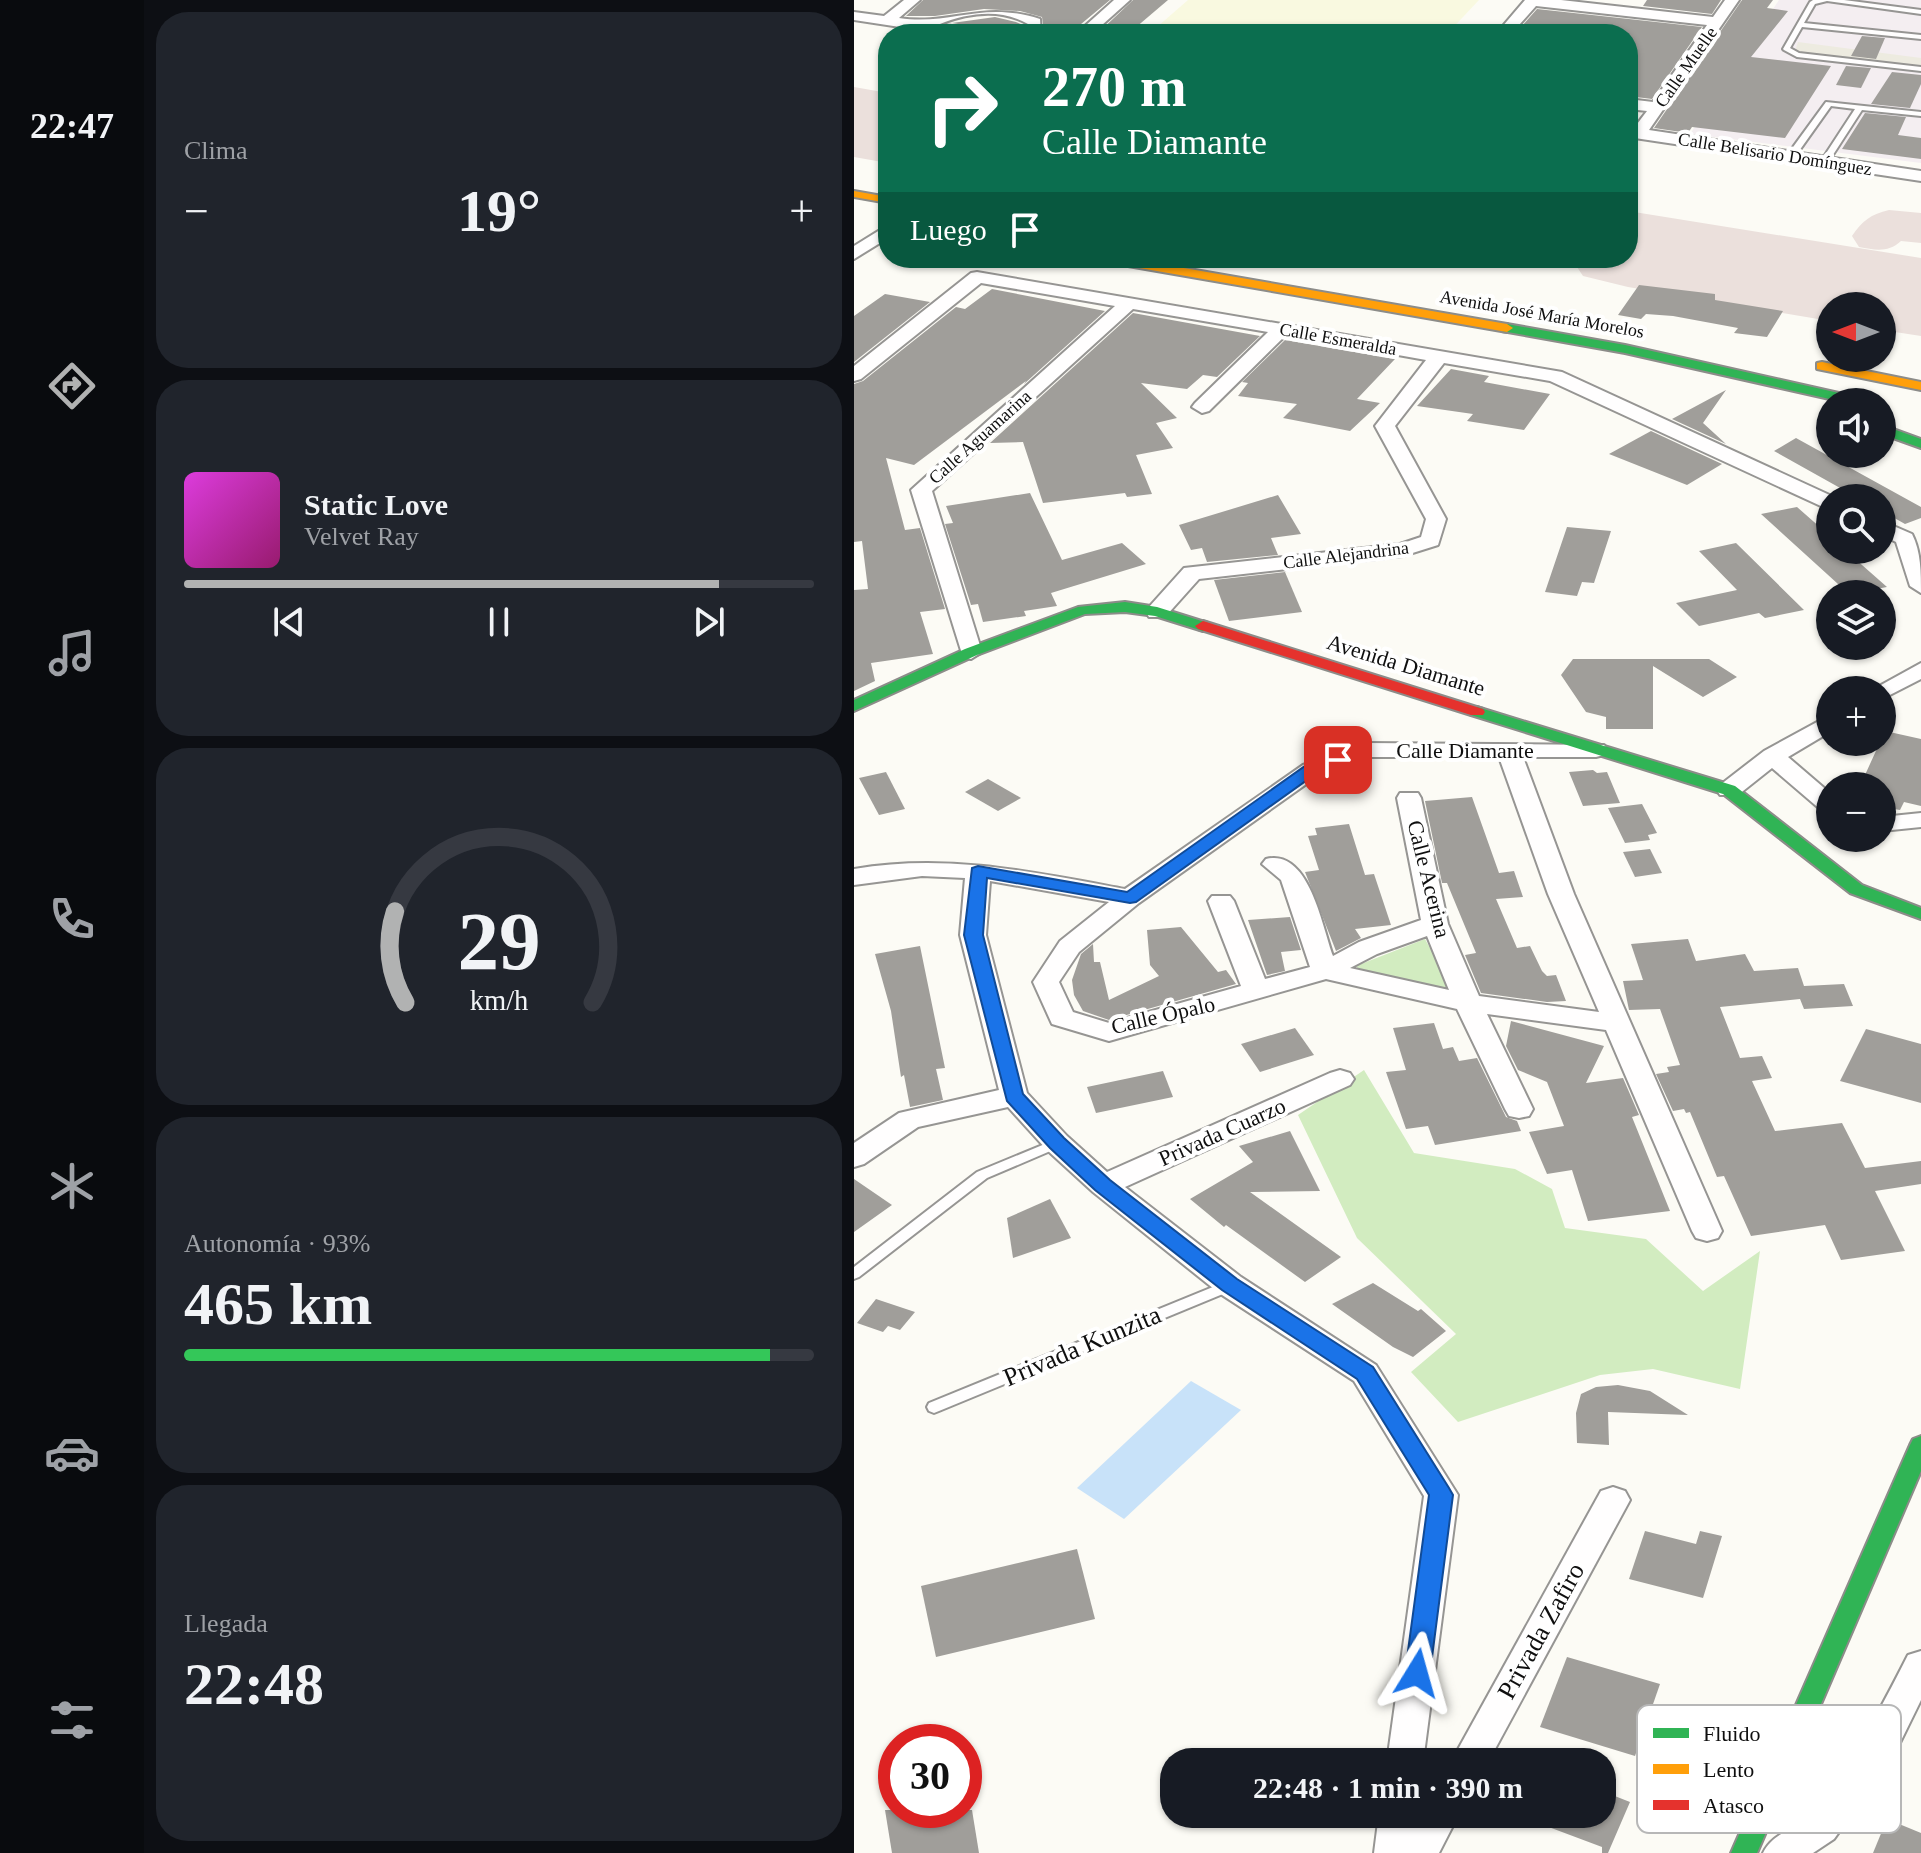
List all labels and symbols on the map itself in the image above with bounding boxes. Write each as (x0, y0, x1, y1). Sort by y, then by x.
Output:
street label: Calle Muelle (1651, 23, 1721, 111)
street label: Calle Belisario Domínguez (1677, 129, 1873, 179)
street label: Avenida José María Morelos (1438, 286, 1646, 342)
north arrow (1816, 292, 1896, 372)
street label: Calle Esmeralda (1278, 319, 1398, 359)
street label: Calle Aguamarina (925, 386, 1035, 488)
street label: Calle Alejandrina (1282, 537, 1410, 573)
street label: Avenida Diamante (1324, 629, 1488, 701)
pin (1304, 726, 1372, 794)
street label: Calle Diamante (1396, 738, 1534, 763)
street label: Calle Acerina (1402, 818, 1456, 941)
street label: Calle Ópalo (1109, 991, 1217, 1039)
street label: Privada Cuarzo (1155, 1093, 1289, 1171)
street label: Privada Kunzita (999, 1300, 1166, 1392)
street label: Privada Zafiro (1492, 1558, 1590, 1704)
position arrow (1375, 1631, 1459, 1715)
legend (1637, 1705, 1901, 1833)
text: Fluido (1703, 1721, 1760, 1746)
speed limit sign: 30 (878, 1724, 982, 1828)
text: Lento (1703, 1757, 1754, 1782)
text: Atasco (1703, 1793, 1764, 1818)

